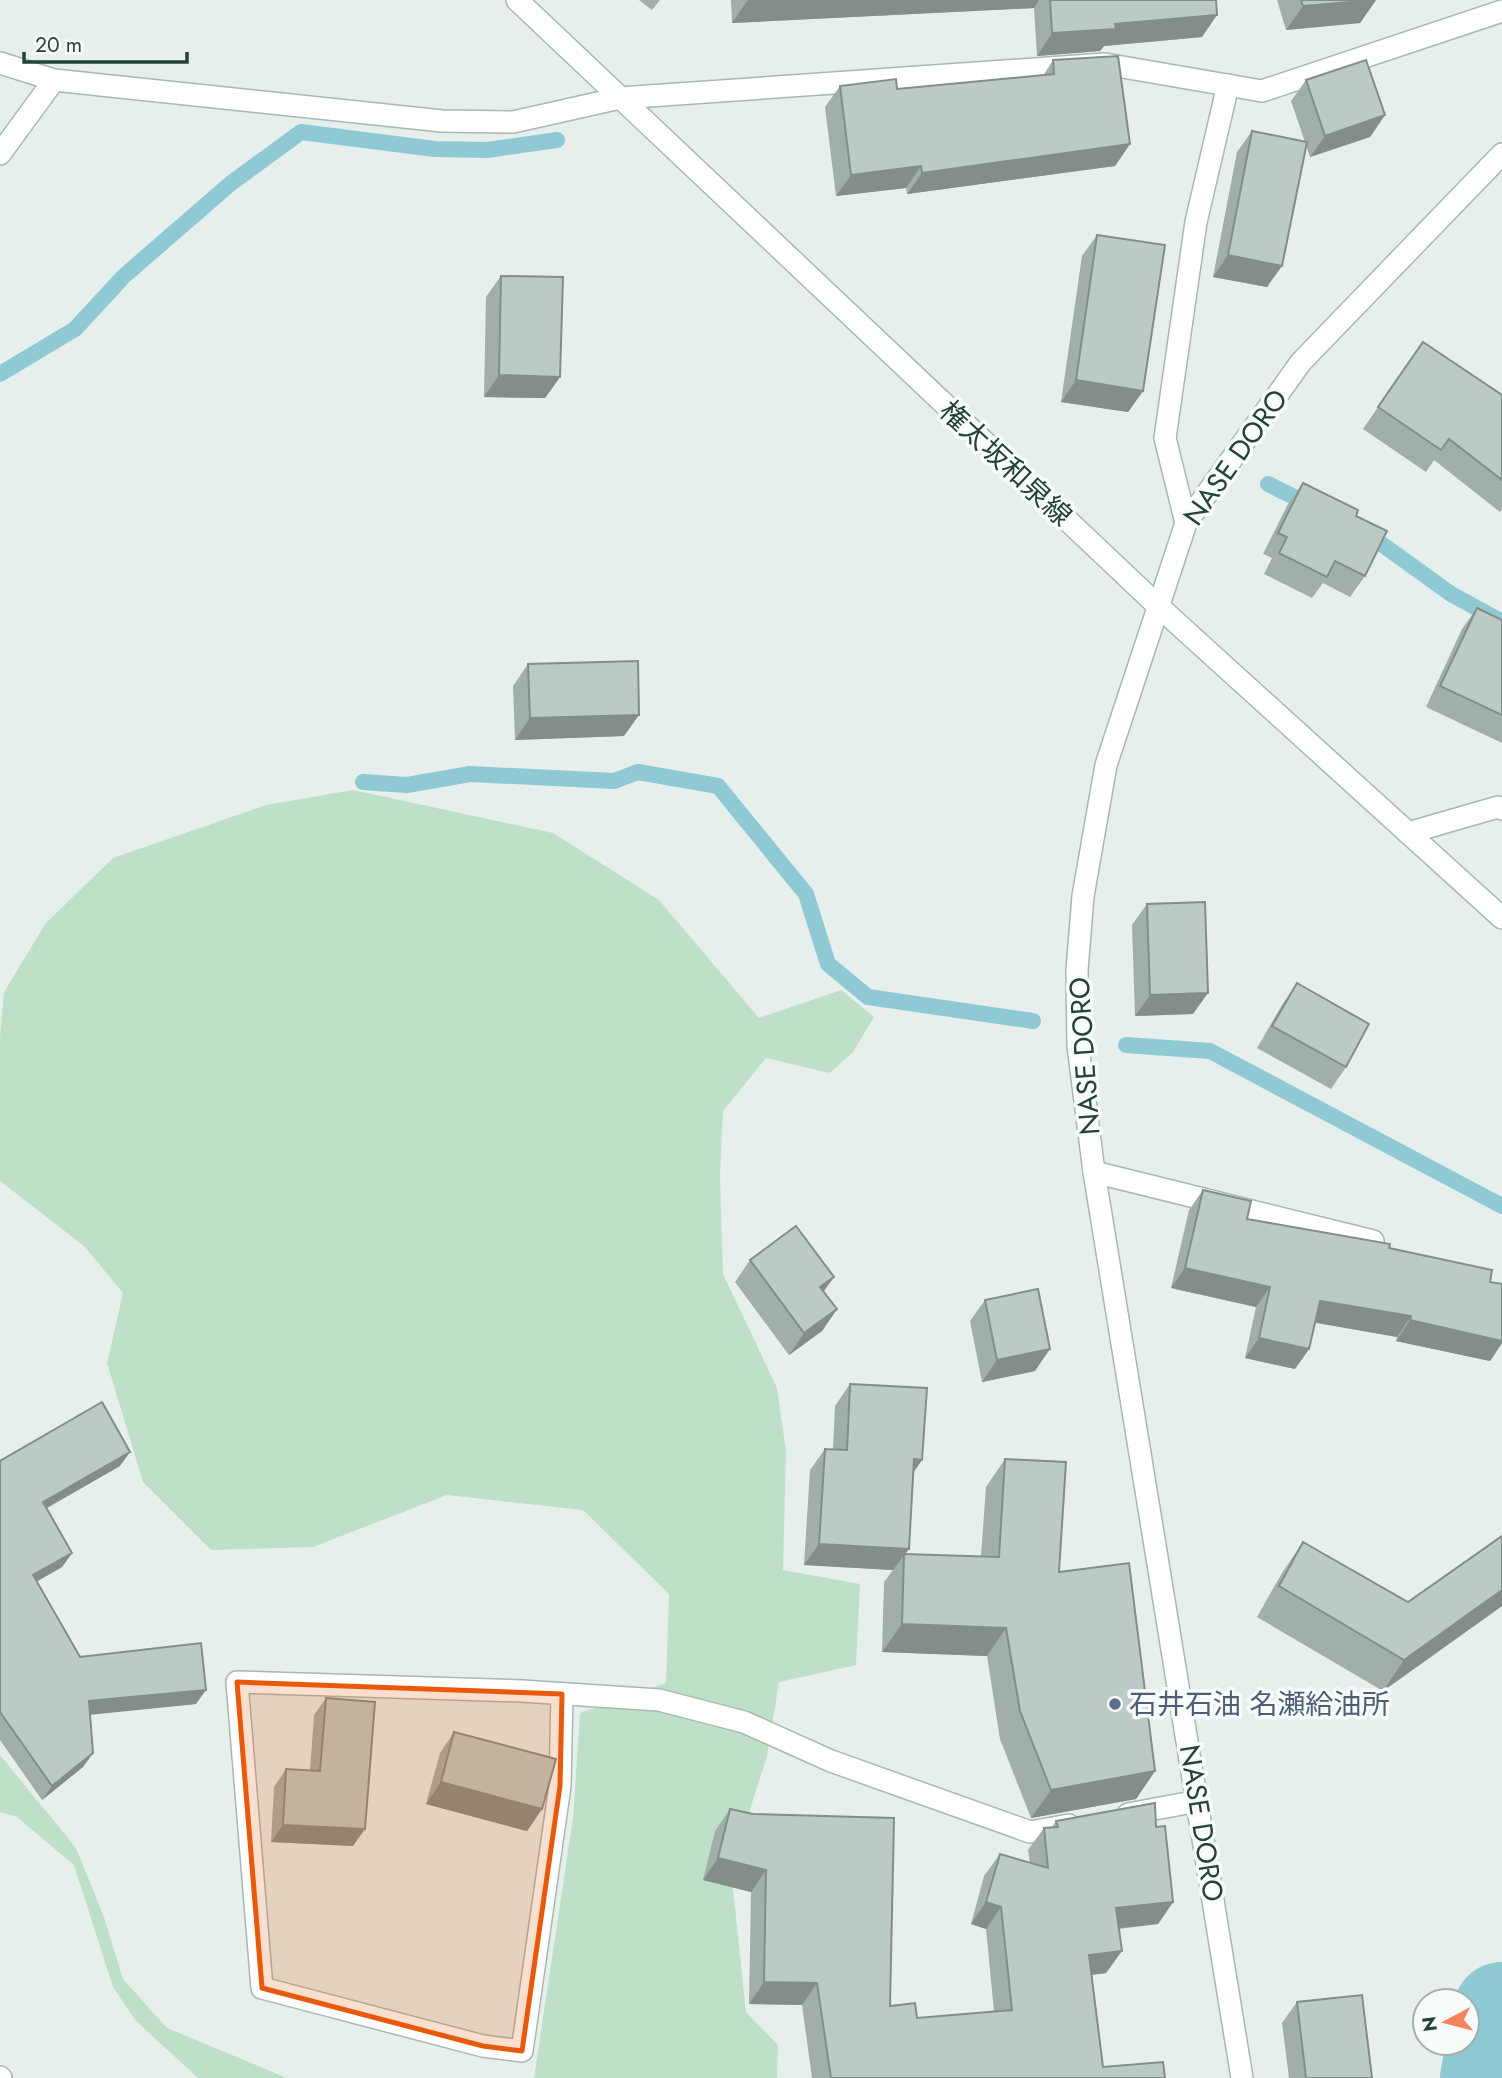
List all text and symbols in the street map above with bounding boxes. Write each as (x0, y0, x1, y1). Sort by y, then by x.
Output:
scale bar (24, 21, 187, 65)
text: 20 m (35, 30, 82, 60)
street label: NASE DORO (1173, 381, 1298, 534)
street label: 権太坂和泉線 (930, 391, 1081, 536)
street label: NASE DORO (1059, 976, 1110, 1136)
place label: 石井石油 名瀬給油所 (1129, 1684, 1389, 1725)
marker: 石井石油 名瀬給油所 (1107, 1696, 1123, 1712)
street label: NASE DORO (1169, 1742, 1234, 1904)
north arrow (1411, 1987, 1481, 2057)
text: N (1415, 2015, 1444, 2033)

